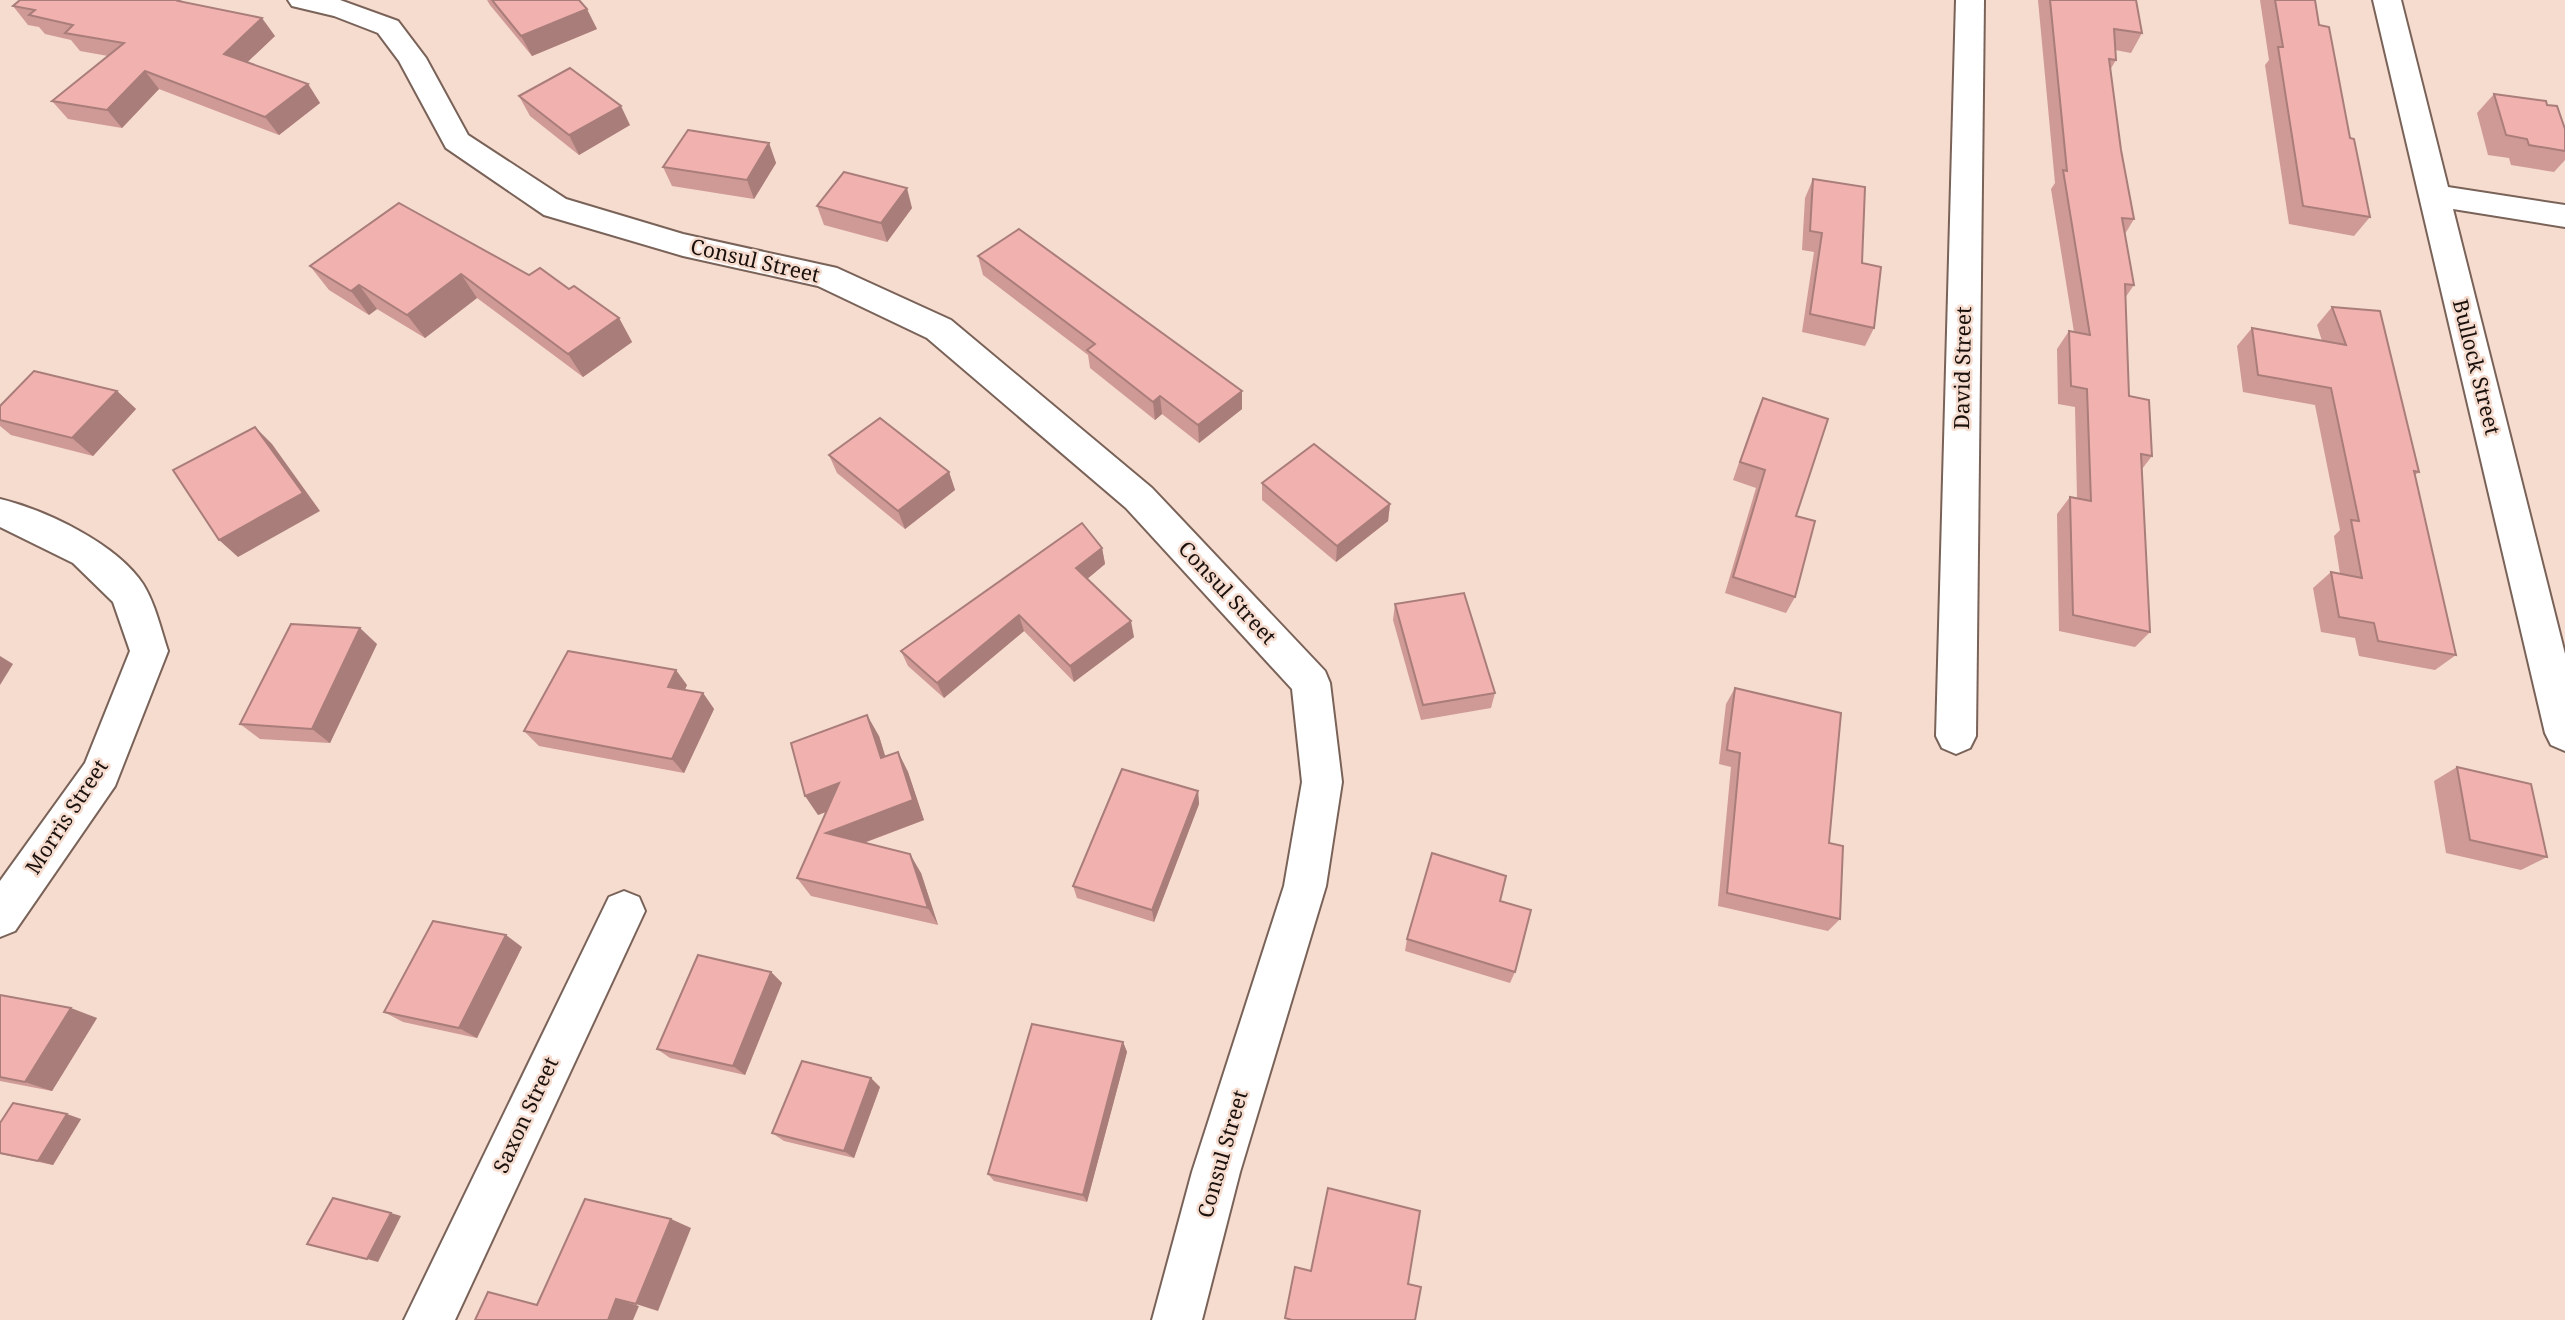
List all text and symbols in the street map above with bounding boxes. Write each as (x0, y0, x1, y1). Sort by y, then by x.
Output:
street label: Consul Street (688, 232, 823, 289)
street label: Bullock Street (2447, 296, 2507, 438)
street label: David Street (1947, 306, 1977, 430)
street label: Consul Street (1173, 535, 1283, 650)
street label: Morris Street (19, 754, 114, 879)
street label: Saxon Street (486, 1052, 564, 1177)
street label: Consul Street (1190, 1086, 1254, 1221)

